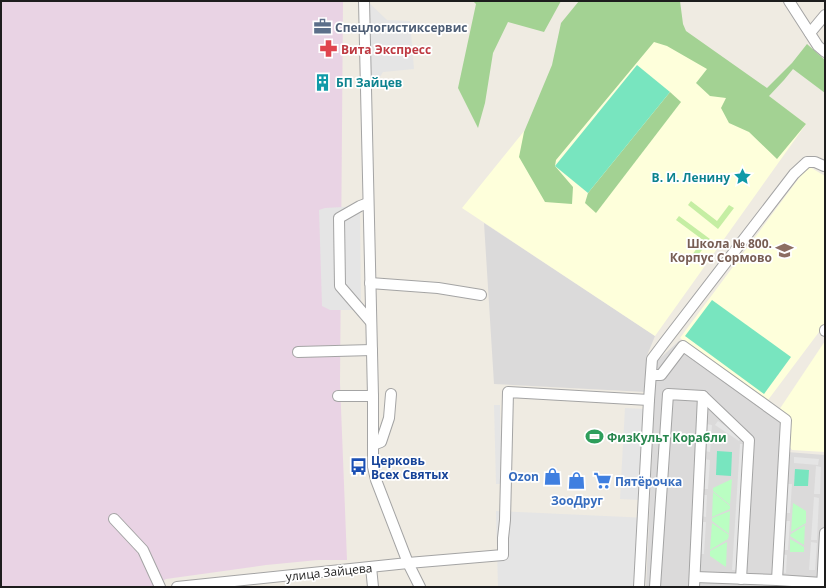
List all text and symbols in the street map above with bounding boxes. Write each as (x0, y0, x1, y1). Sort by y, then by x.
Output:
office icon: Спецлогистиксервис (312, 17, 332, 37)
place label: Спецлогистиксервис (335, 19, 467, 36)
pharmacy icon: Вита Экспресс (318, 39, 338, 59)
place label: Вита Экспресс (341, 41, 431, 58)
building icon: БП Зайцев (313, 72, 333, 92)
place label: БП Зайцев (336, 74, 402, 91)
place icon: В. И. Ленину (733, 167, 753, 187)
place label: В. И. Ленину (652, 169, 730, 186)
place label: Школа № 800. Корпус Сормово (670, 235, 772, 266)
school or university icon: Школа № 800. Корпус Сормово (775, 240, 795, 260)
sports icon: ФизКульт Корабли (584, 427, 604, 447)
place label: ФизКульт Корабли (607, 429, 727, 446)
place label: Церковь Всех Святых (371, 452, 449, 483)
bus stop icon: Церковь Всех Святых (348, 457, 368, 477)
shop icon: Ozon (542, 466, 562, 486)
place label: Ozon (508, 468, 539, 485)
shop icon: ЗооДруг (567, 471, 587, 491)
supermarket icon: Пятёрочка (592, 471, 612, 491)
place label: Пятёрочка (615, 473, 682, 490)
place label: ЗооДруг (551, 492, 603, 509)
street label: улица Зайцева (285, 559, 373, 585)

